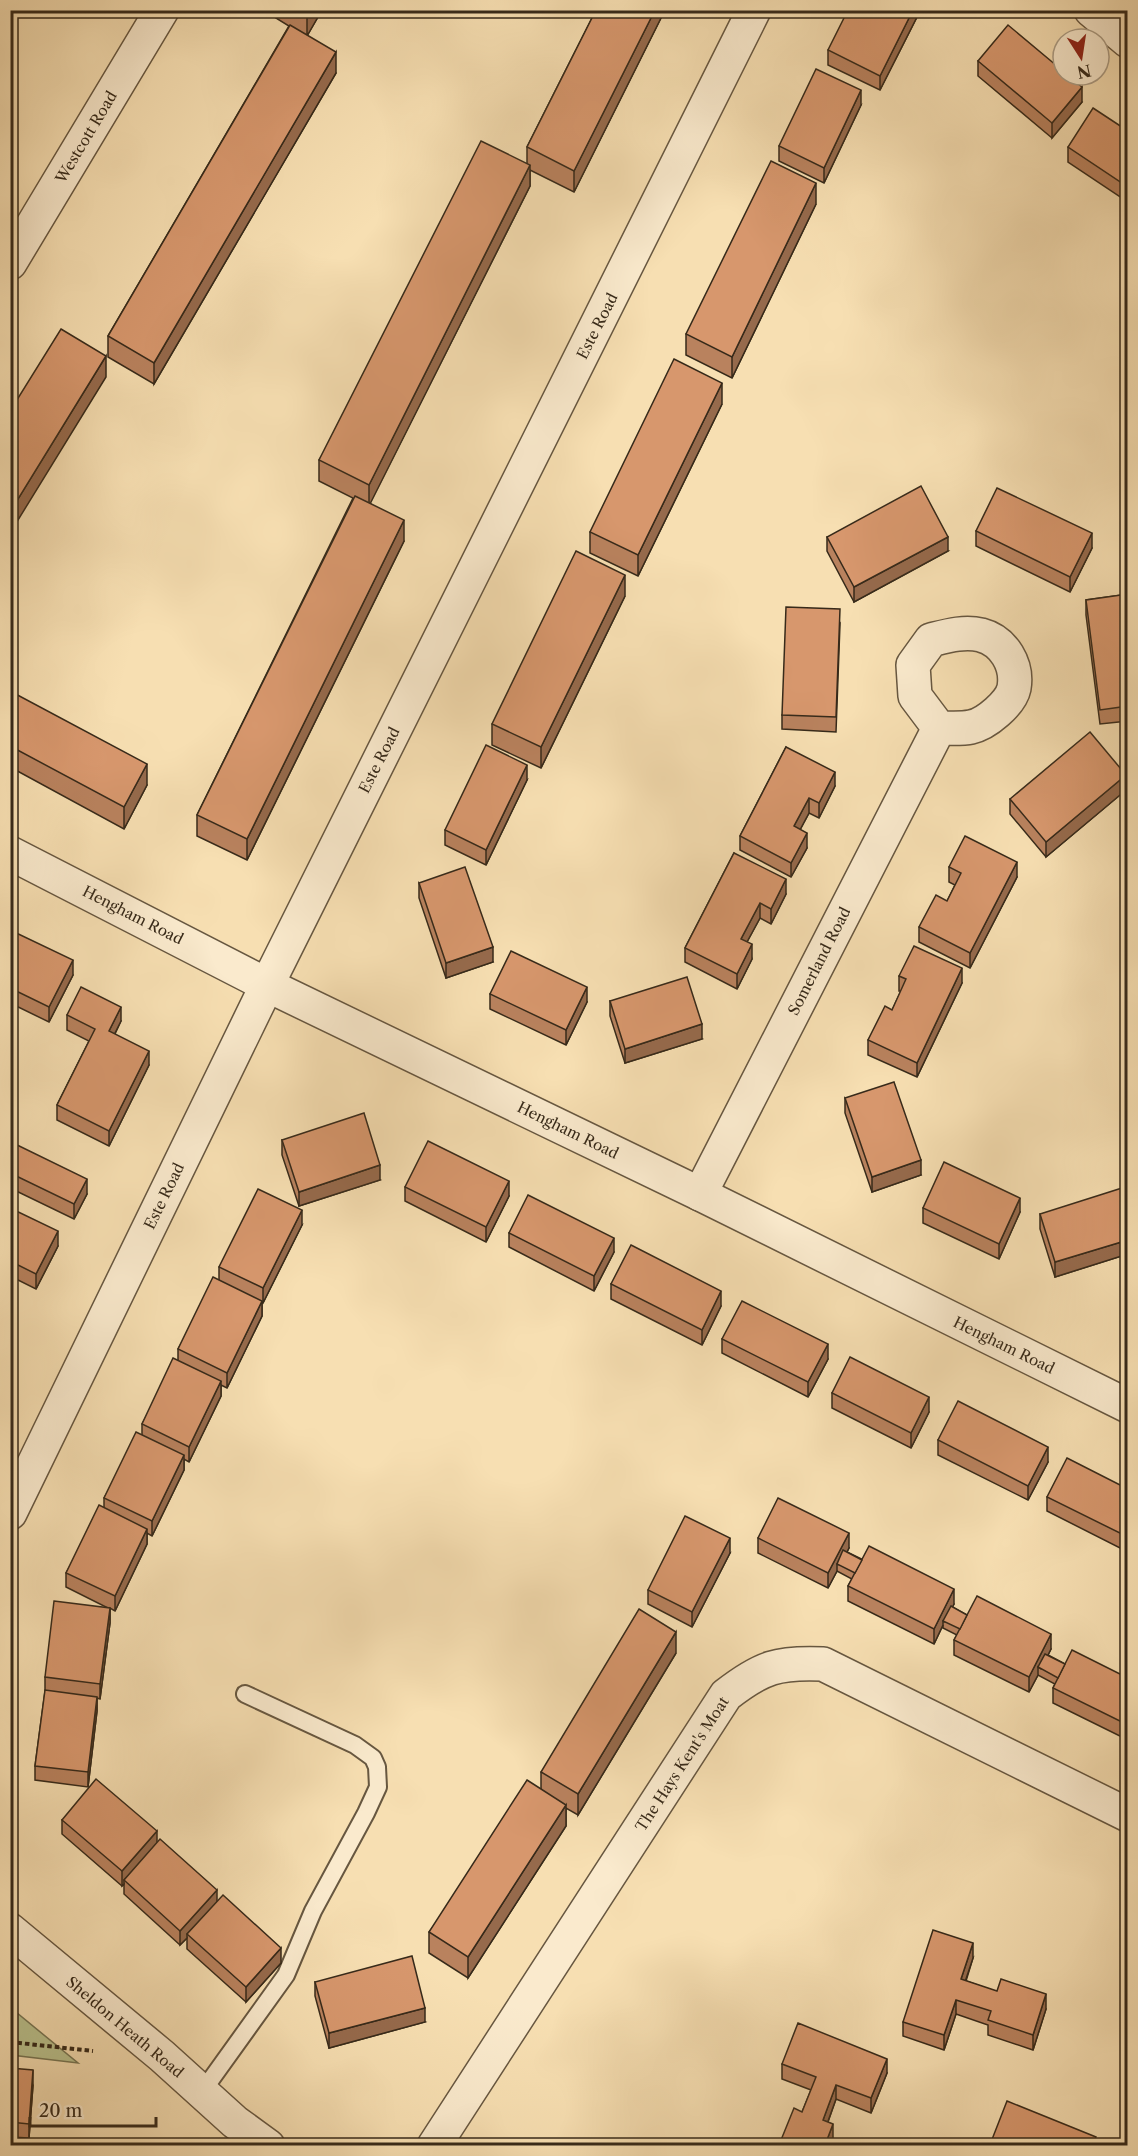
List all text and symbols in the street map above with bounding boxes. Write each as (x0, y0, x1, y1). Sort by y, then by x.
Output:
north arrow (1051, 27, 1111, 87)
text: N (1075, 60, 1093, 83)
street label: Westcott Road (51, 88, 121, 187)
street label: Este Road (572, 290, 622, 362)
street label: Este Road (354, 724, 404, 796)
street label: Hengham Road (79, 881, 187, 949)
street label: Somerland Road (784, 904, 854, 1018)
street label: Hengham Road (514, 1097, 622, 1163)
street label: Este Road (140, 1160, 188, 1232)
street label: Hengham Road (950, 1312, 1058, 1378)
street label: The Hays Kent's Moat (631, 1692, 733, 1835)
street label: Sheldon Heath Road (62, 1972, 188, 2082)
scale bar (30, 2090, 156, 2128)
text: 20 m (39, 2100, 83, 2122)

